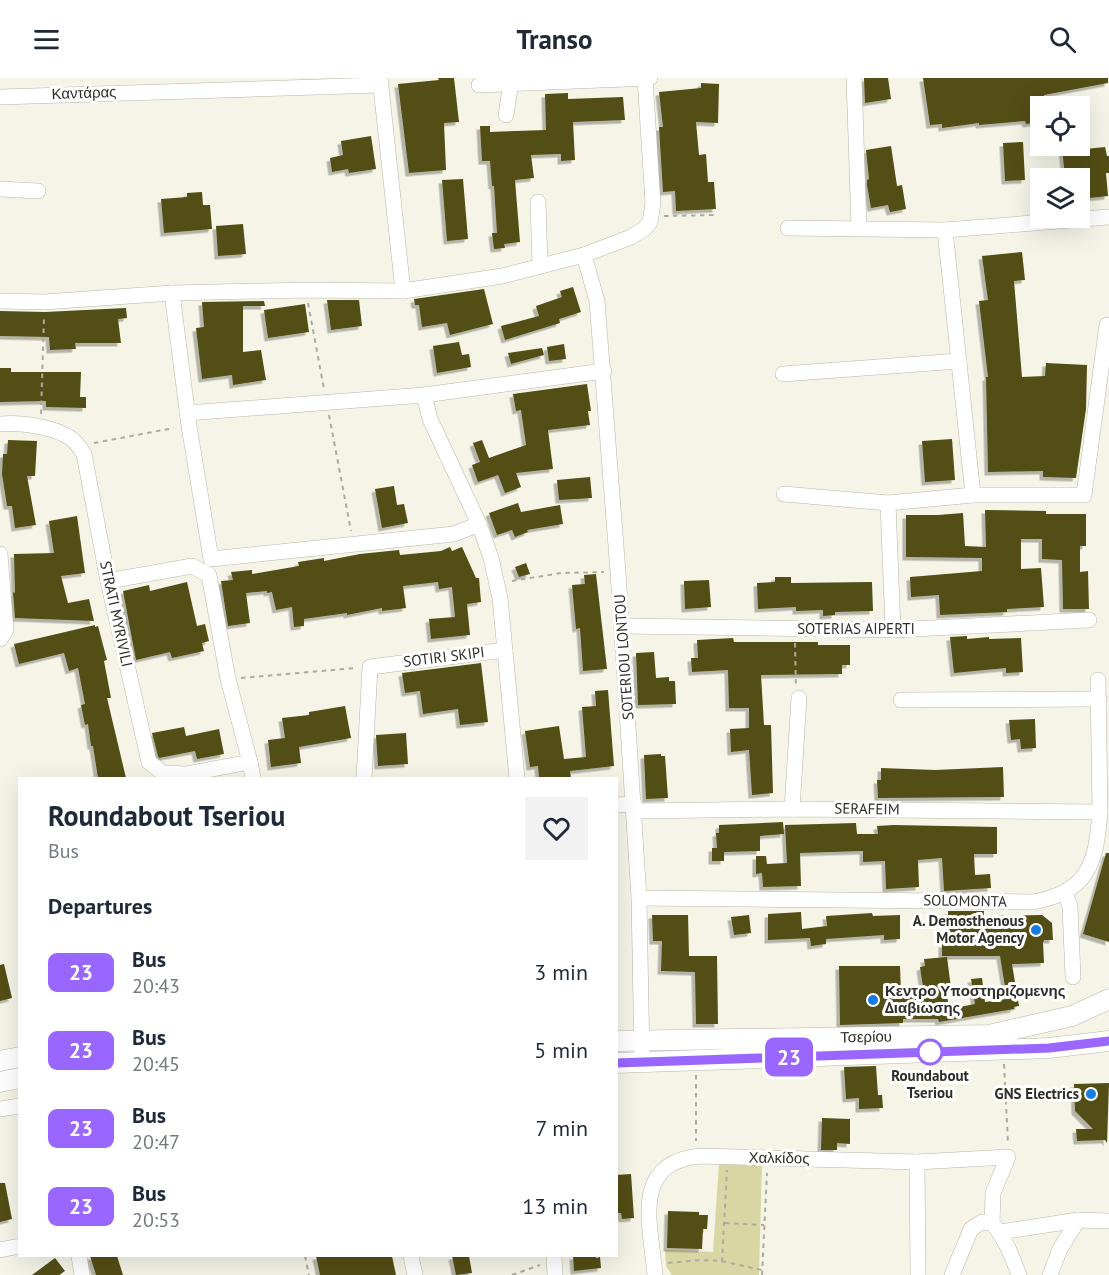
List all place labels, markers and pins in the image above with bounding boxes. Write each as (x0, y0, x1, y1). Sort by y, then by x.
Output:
place label: A. Demosthenous Motor Agency (913, 911, 1025, 947)
marker: A. Demosthenous Motor Agency (1029, 923, 1043, 937)
place label: Κεντρο Υποστηριζομενης Διαβιωσης (885, 981, 1066, 1017)
marker: Κεντρο Υποστηριζομενης Διαβιωσης (866, 993, 880, 1007)
marker: Roundabout Tseriou (917, 1039, 943, 1065)
place label: Roundabout Tseriou (891, 1066, 970, 1102)
place label: GNS Electrics (995, 1084, 1079, 1103)
marker: GNS Electrics (1084, 1087, 1098, 1101)

